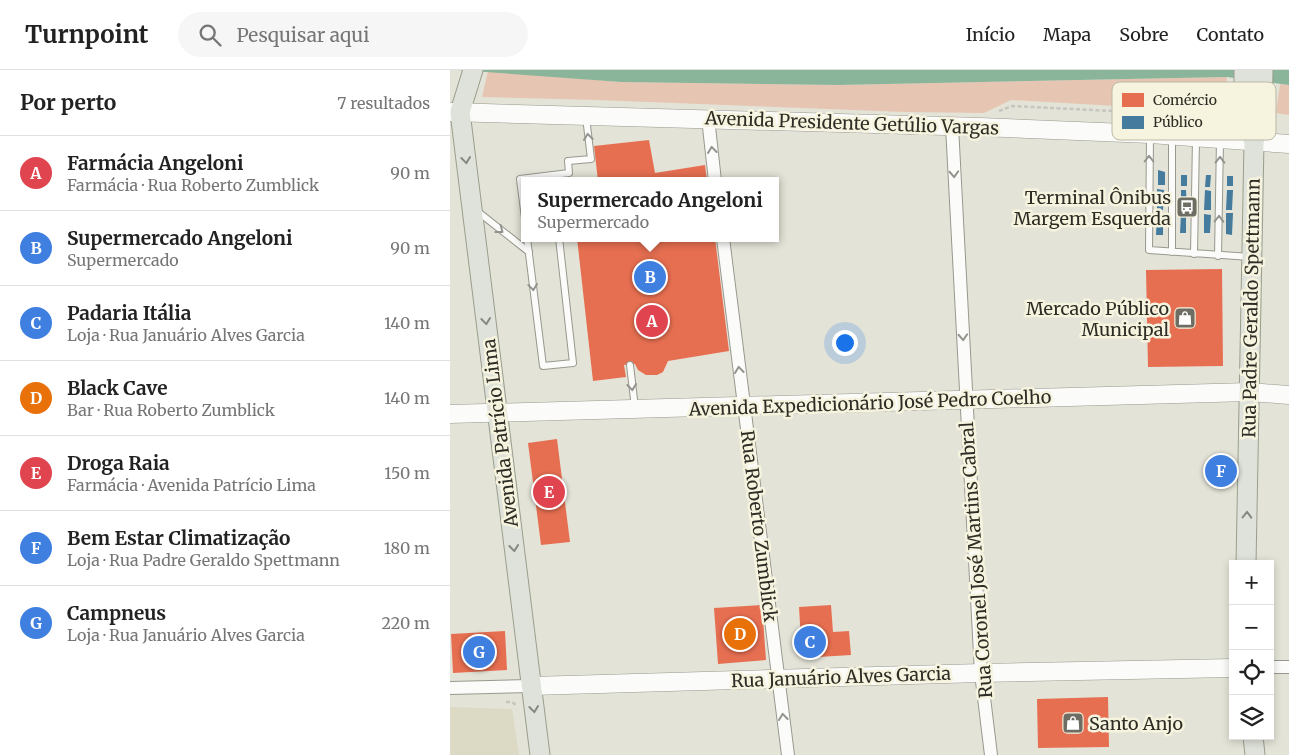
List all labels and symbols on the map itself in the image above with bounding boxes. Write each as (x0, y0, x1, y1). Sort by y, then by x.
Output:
legend (1112, 82, 1276, 140)
text: Comércio (1153, 91, 1217, 109)
street label: Avenida Presidente Getúlio Vargas (704, 106, 1000, 140)
text: Público (1153, 113, 1203, 131)
one-way arrow (583, 133, 594, 141)
one-way arrow (707, 145, 717, 154)
one-way arrow (1144, 155, 1155, 163)
one-way arrow (460, 156, 471, 164)
one-way arrow (1215, 156, 1225, 164)
one-way arrow (949, 171, 960, 179)
street label: Rua Padre Geraldo Spettmann (1237, 178, 1265, 438)
place label: Terminal Ônibus Margem Esquerda (1014, 186, 1171, 230)
bus stop icon: Terminal Ônibus Margem Esquerda (1175, 195, 1199, 219)
one-way arrow (1213, 214, 1224, 222)
one-way arrow (495, 224, 504, 233)
pin: B (634, 258, 666, 296)
one-way arrow (527, 283, 538, 291)
place label: Mercado Público Municipal (1026, 297, 1169, 341)
pin: A (636, 302, 668, 340)
shop icon: Mercado Público Municipal (1173, 306, 1197, 330)
one-way arrow (480, 318, 491, 326)
your location (832, 330, 858, 356)
one-way arrow (958, 333, 969, 341)
street label: Avenida Patrício Lima (477, 337, 523, 529)
one-way arrow (735, 365, 745, 374)
one-way arrow (626, 383, 637, 391)
street label: Avenida Expedicionário José Pedro Coelho (687, 385, 1052, 421)
street label: Rua Coronel José Martins Cabral (955, 421, 997, 699)
street label: Rua Roberto Zumblick (736, 429, 782, 624)
pin: F (1205, 452, 1237, 490)
pin: E (533, 473, 565, 511)
one-way arrow (1242, 511, 1252, 518)
one-way arrow (508, 544, 519, 552)
pin: D (724, 615, 756, 653)
pin: C (794, 623, 826, 661)
pin: G (463, 633, 495, 671)
street label: Rua Januário Alves Garcia (731, 662, 952, 692)
one-way arrow (528, 706, 539, 714)
shop icon: Santo Anjo (1061, 711, 1085, 735)
one-way arrow (778, 712, 789, 720)
place label: Santo Anjo (1089, 712, 1183, 735)

